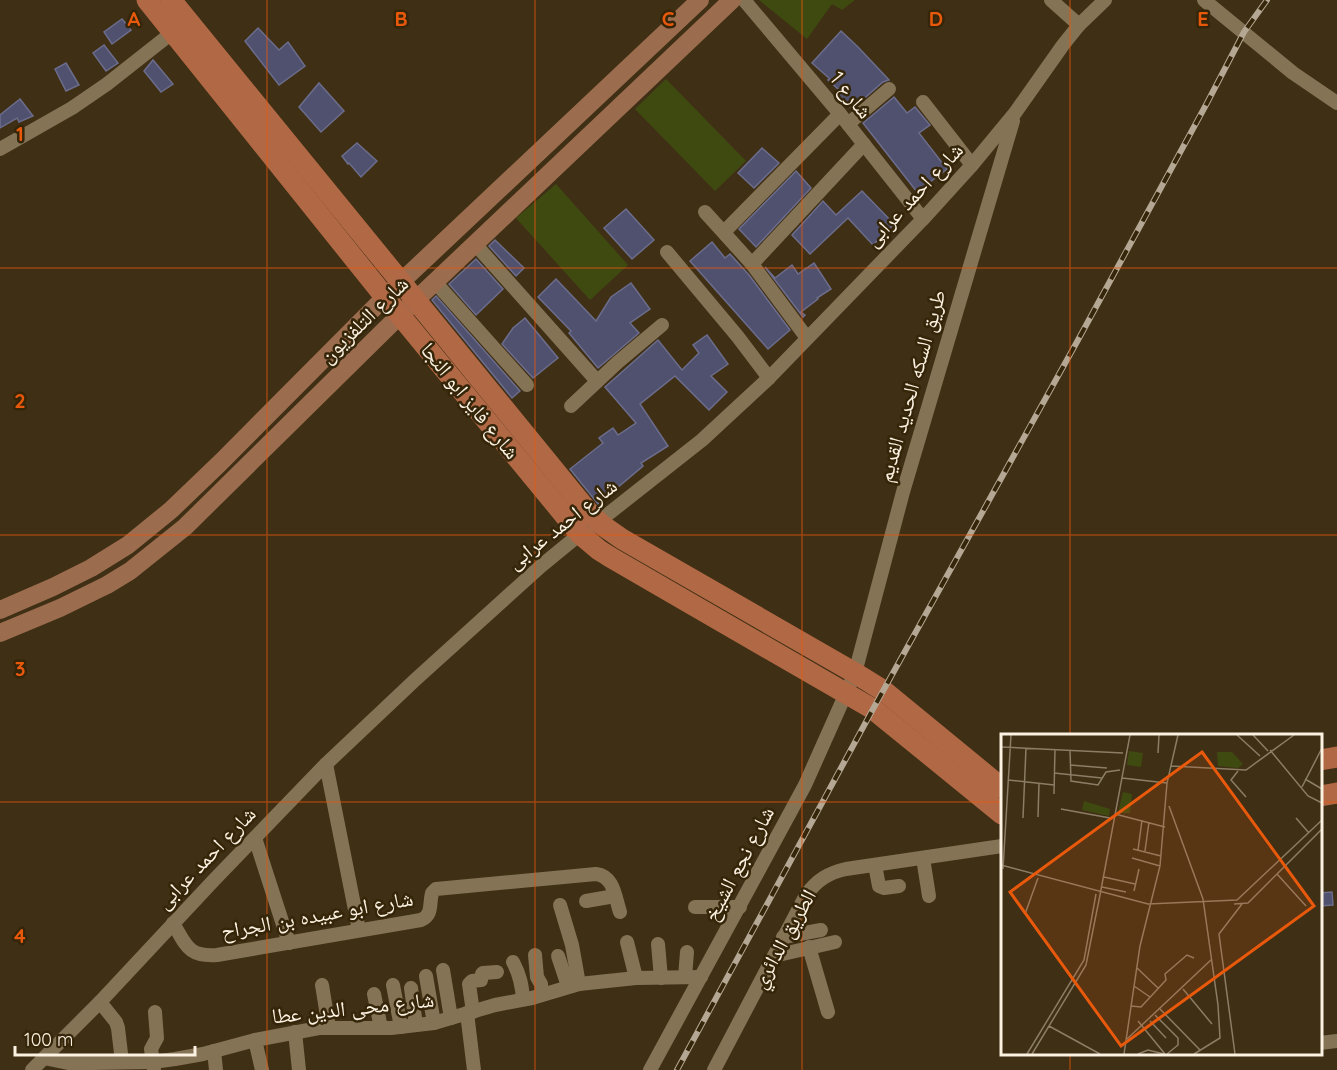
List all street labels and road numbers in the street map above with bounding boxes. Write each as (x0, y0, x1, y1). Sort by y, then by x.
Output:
street label: شارع 1 (824, 65, 879, 124)
street label: شارع احمد عرابى (859, 137, 969, 252)
street label: شارع التلفزيون (313, 270, 414, 369)
street label: طريق السكه الحديد القديم (871, 286, 953, 486)
street label: شارع فايز ابو النجا (415, 337, 526, 465)
street label: شارع احمد عرابى (501, 472, 622, 575)
street label: شارع احمد عرابى (150, 801, 261, 915)
street label: شارع نجع الشيخ (697, 802, 780, 926)
street label: شارع ابو عبيده بن الجراح (219, 884, 415, 945)
street label: الطريق الدائري (745, 884, 825, 995)
street label: شارع محى الدين عطا (270, 986, 435, 1029)

